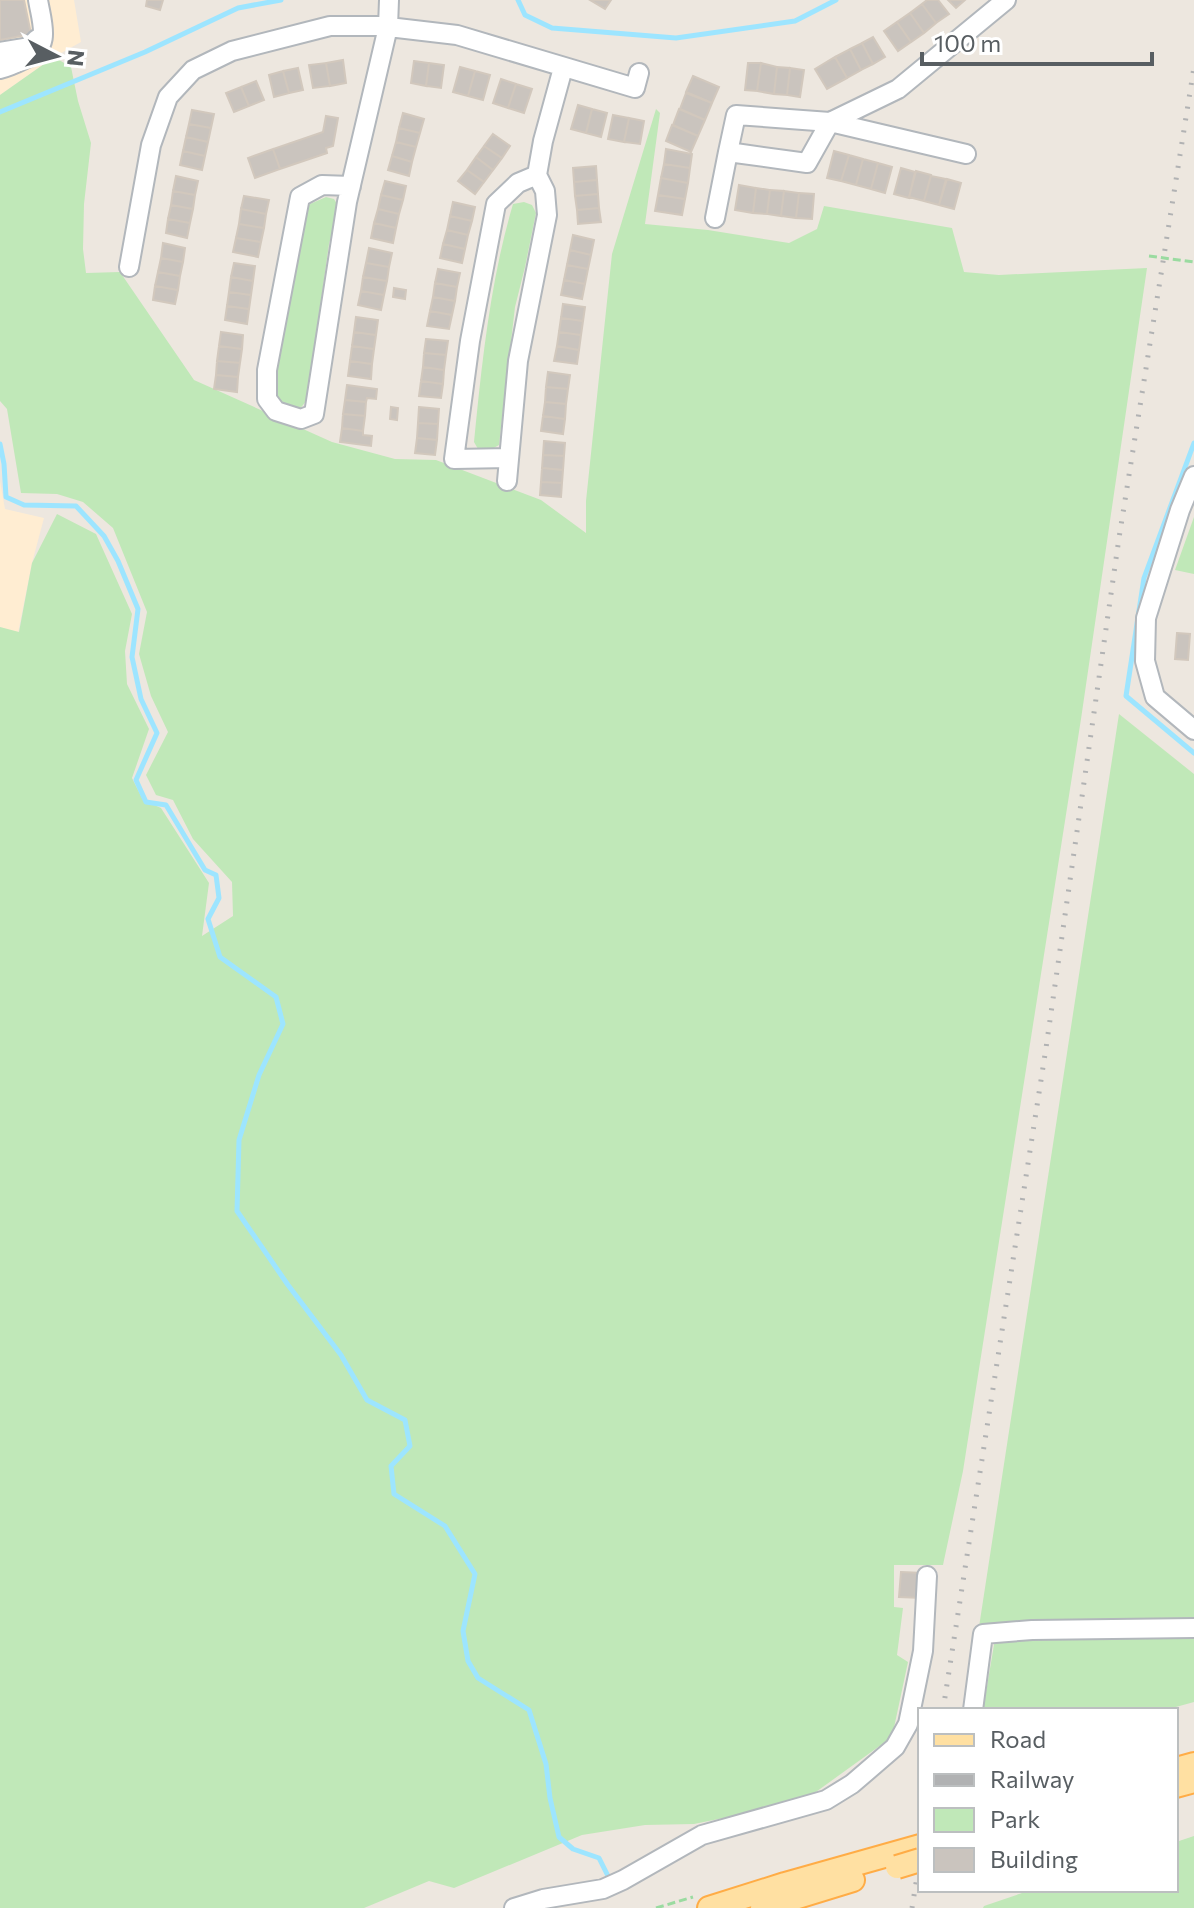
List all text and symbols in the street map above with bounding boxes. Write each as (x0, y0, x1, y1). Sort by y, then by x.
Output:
north arrow (16, 16, 96, 96)
scale bar (922, 16, 1152, 66)
text: 100 m (934, 28, 1001, 57)
text: N (62, 49, 91, 68)
legend (918, 1708, 1178, 1892)
text: Road (990, 1724, 1046, 1753)
text: Railway (990, 1764, 1075, 1793)
text: Park (990, 1804, 1040, 1833)
text: Building (990, 1844, 1078, 1873)

